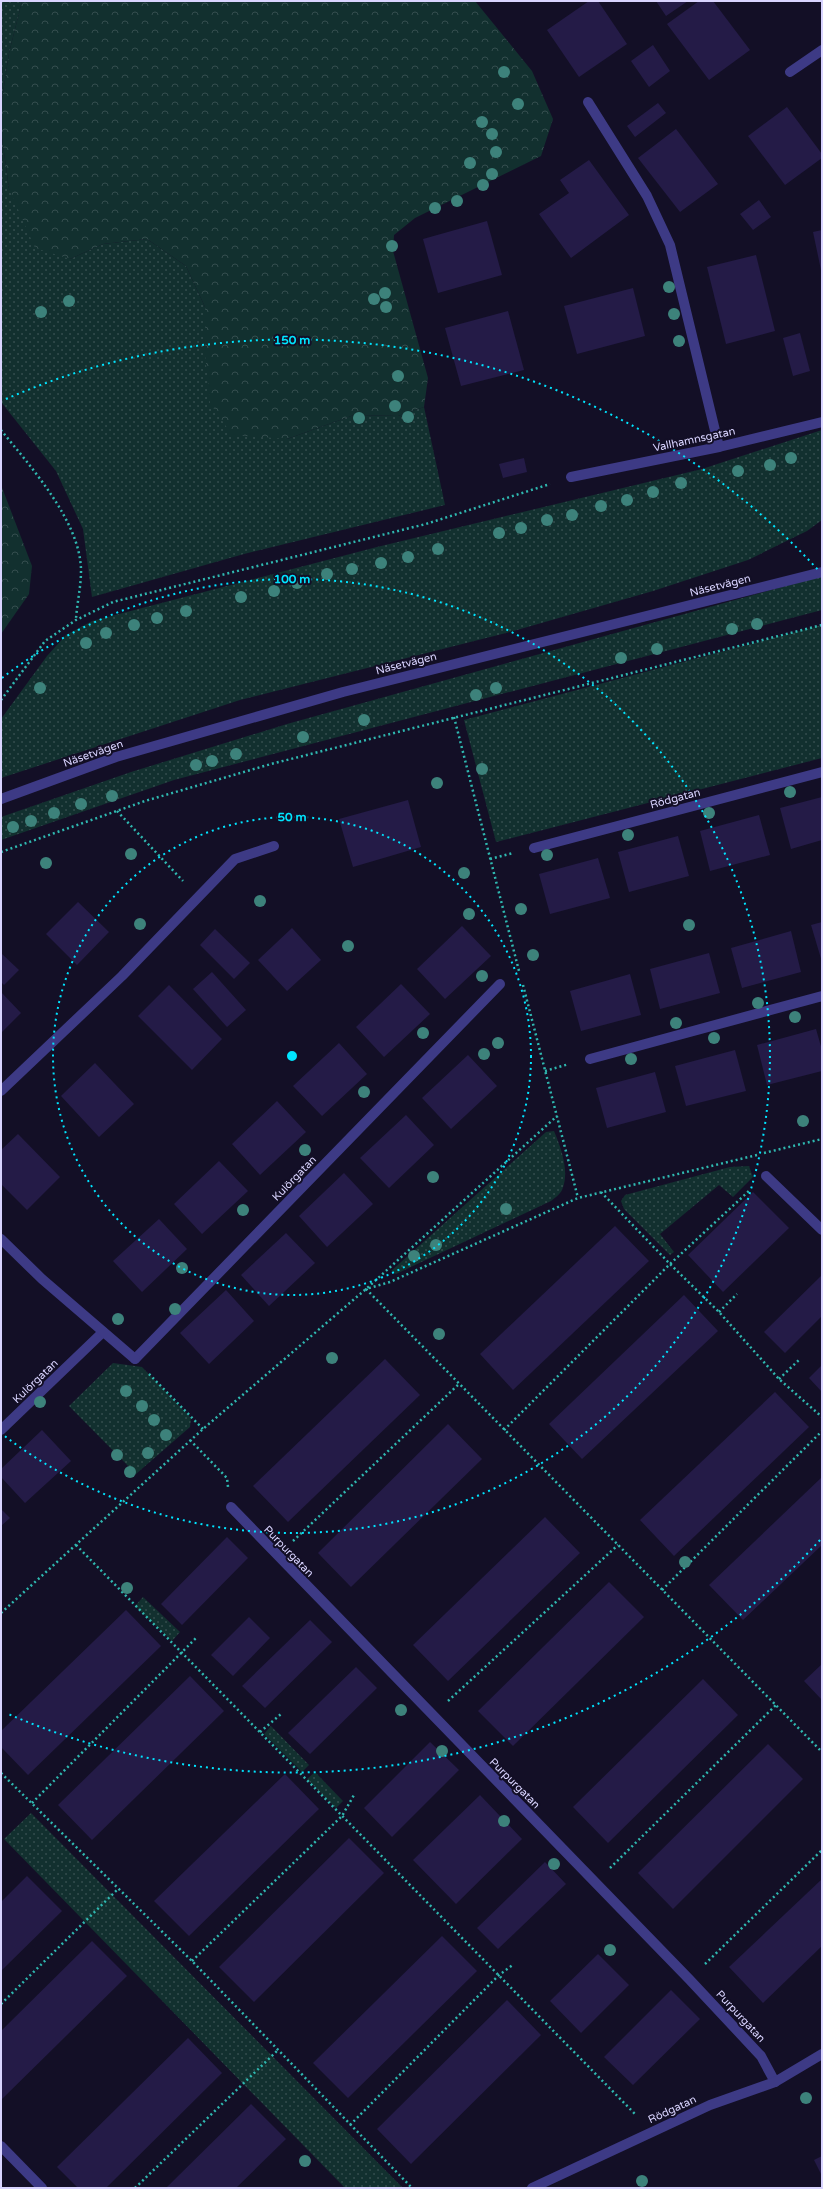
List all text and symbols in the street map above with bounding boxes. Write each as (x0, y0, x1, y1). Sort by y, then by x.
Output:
text: 150 m (274, 333, 310, 347)
street label: Vallhamnsgatan (652, 424, 736, 455)
text: 100 m (274, 572, 310, 586)
street label: Näsetvägen (688, 572, 752, 599)
street label: Näsetvägen (374, 650, 438, 677)
street label: Näsetvägen (62, 737, 125, 770)
street label: Rödgatan (649, 786, 702, 811)
text: 50 m (277, 810, 307, 824)
centre of rings (285, 1049, 299, 1063)
street label: Kulörgatan (270, 1153, 319, 1204)
street label: Kulörgatan (10, 1357, 61, 1406)
street label: Purpurgatan (261, 1523, 316, 1580)
street label: Purpurgatan (487, 1755, 543, 1811)
street label: Purpurgatan (713, 1988, 768, 2045)
street label: Rödgatan (646, 2093, 698, 2126)

